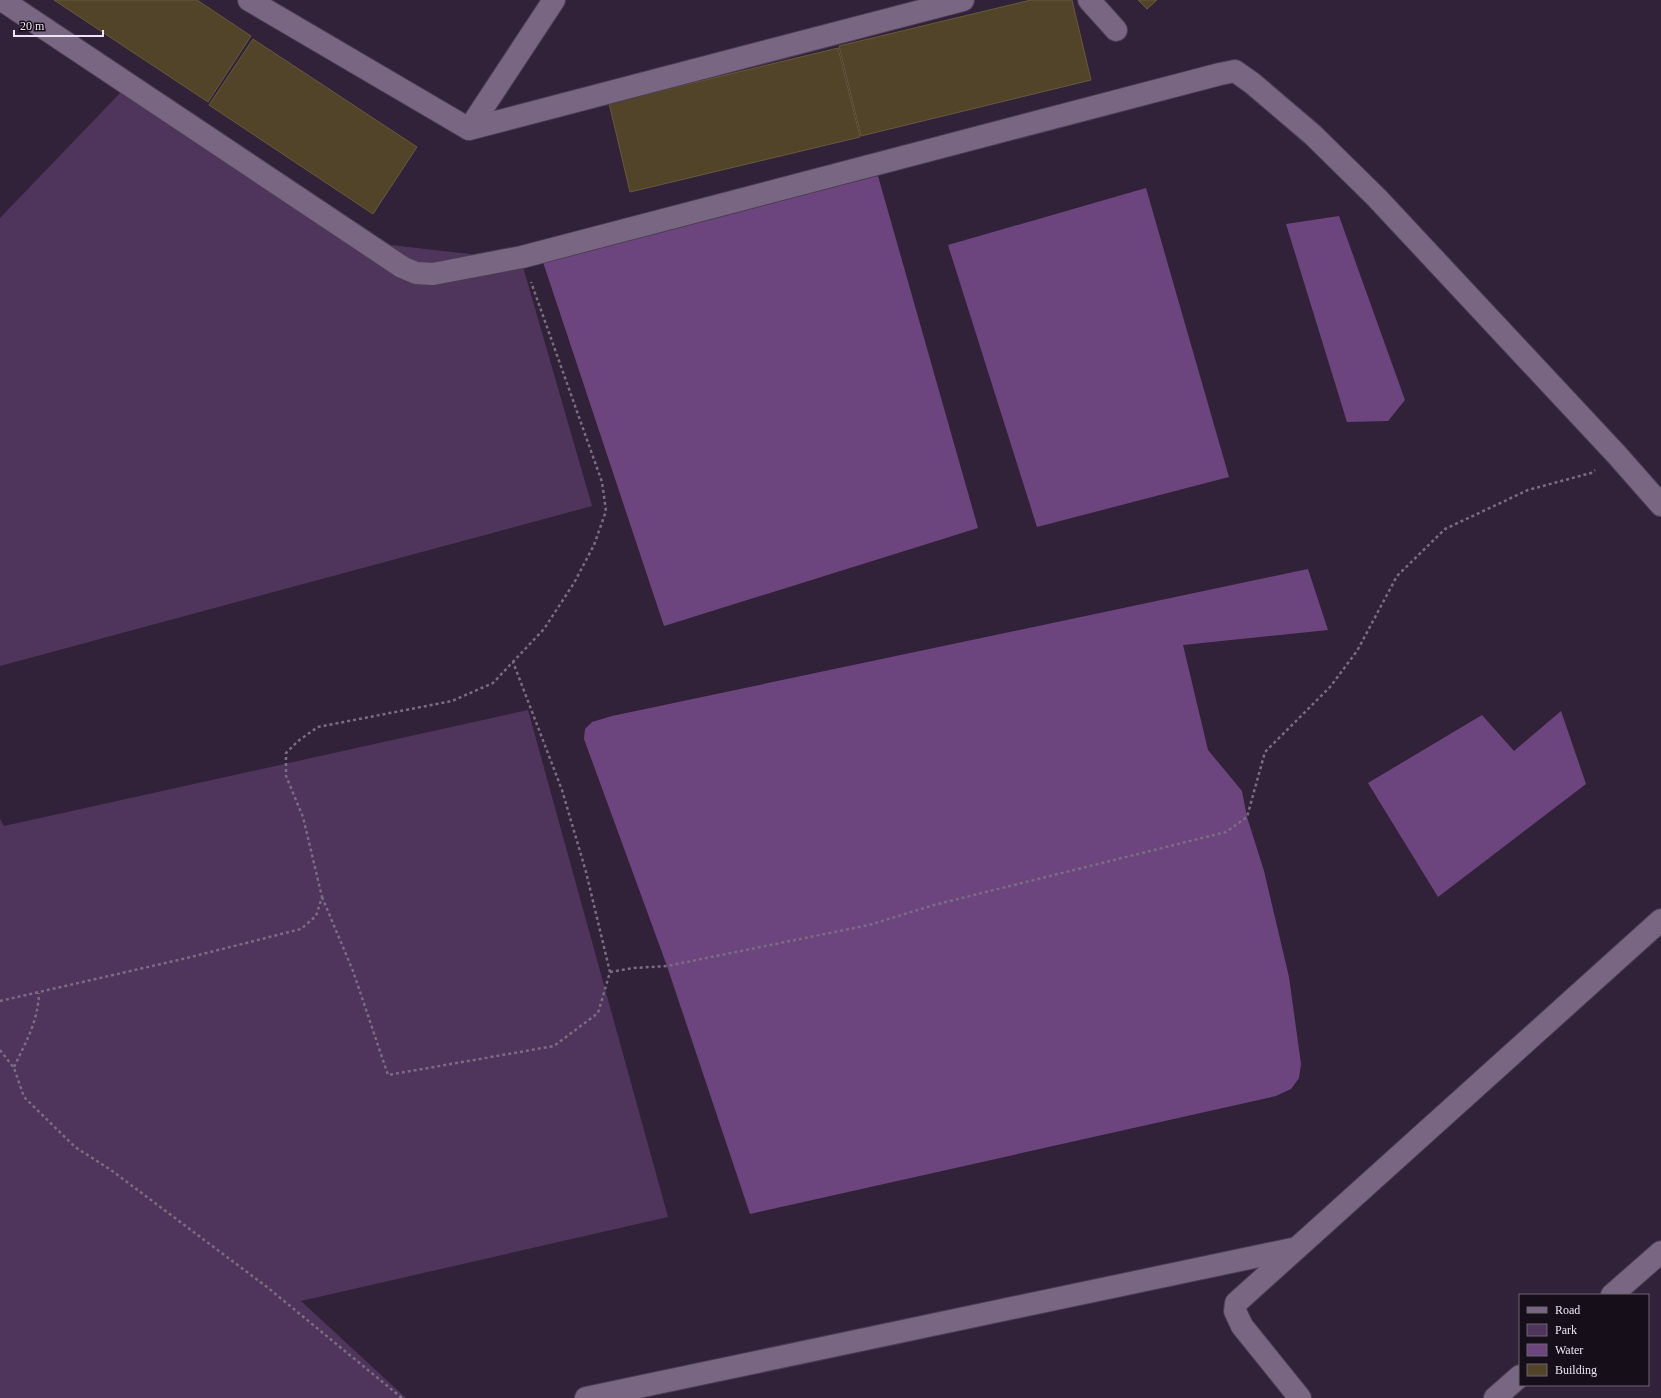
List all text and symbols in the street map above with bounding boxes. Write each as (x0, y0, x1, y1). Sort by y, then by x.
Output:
scale bar (14, 12, 103, 38)
text: 20 m (20, 19, 45, 33)
legend (1519, 1294, 1649, 1386)
text: Road (1555, 1303, 1580, 1317)
text: Park (1555, 1323, 1577, 1337)
text: Water (1555, 1343, 1583, 1357)
text: Building (1555, 1363, 1597, 1377)

